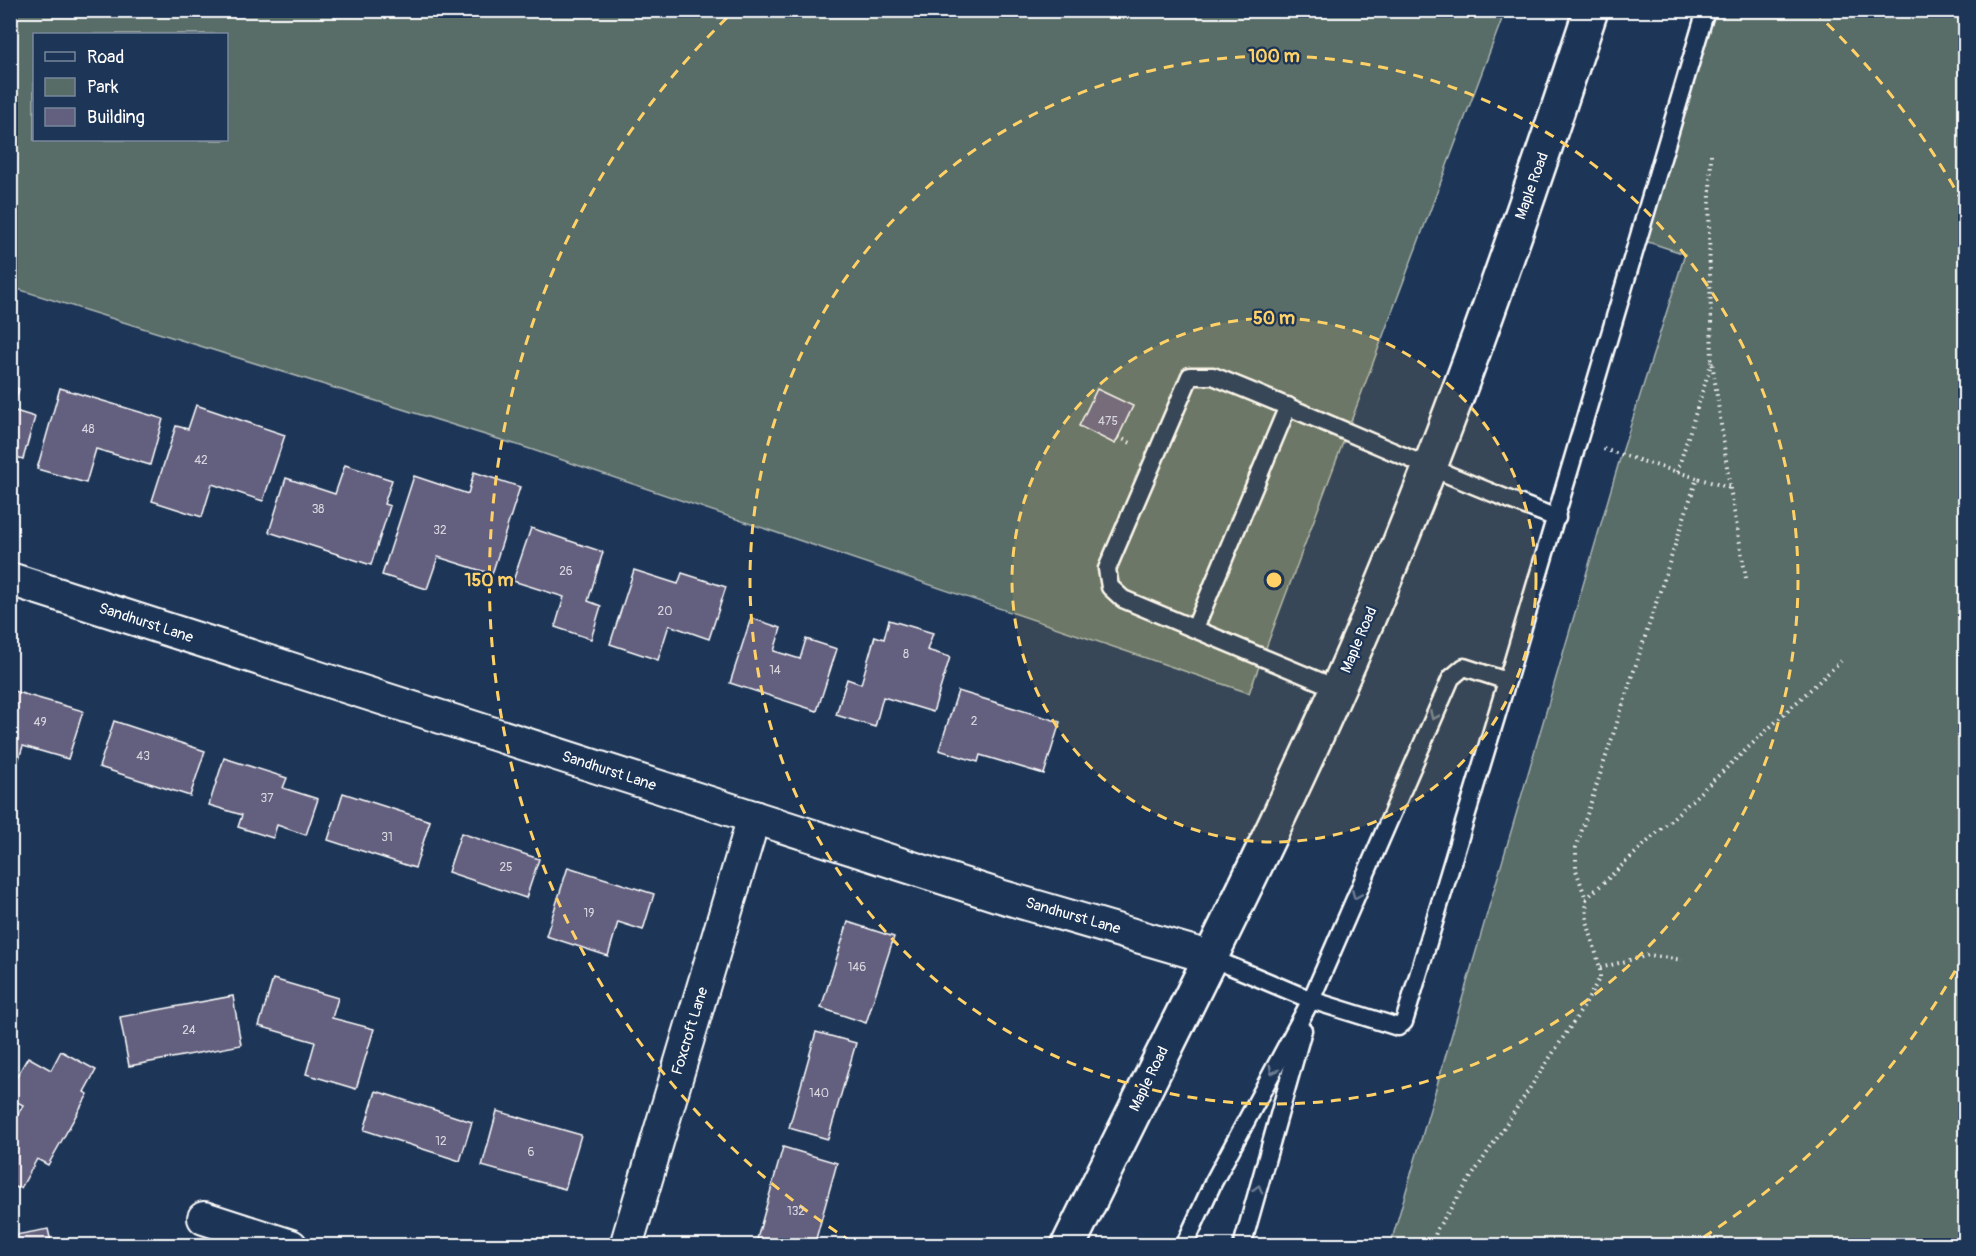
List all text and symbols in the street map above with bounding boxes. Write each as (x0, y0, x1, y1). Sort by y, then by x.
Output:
legend (33, 33, 228, 141)
text: 100 m (1248, 45, 1300, 68)
text: Road (87, 46, 124, 69)
text: Park (87, 76, 119, 99)
text: Building (87, 106, 145, 129)
street label: Maple Road (1511, 150, 1553, 222)
text: 50 m (1253, 307, 1295, 330)
house number: 475 (1098, 414, 1118, 429)
house number: 48 (81, 422, 95, 437)
house number: 42 (194, 453, 208, 468)
house number: 38 (312, 502, 324, 517)
house number: 32 (433, 523, 447, 538)
house number: 26 (559, 564, 573, 579)
text: 150 m (465, 569, 514, 592)
centre of rings (1264, 570, 1284, 590)
street label: Sandhurst Lane (96, 599, 196, 647)
house number: 20 (658, 604, 672, 619)
street label: Maple Road (1337, 604, 1381, 676)
house number: 8 (903, 647, 909, 662)
house number: 14 (769, 663, 781, 678)
one-way arrow (1430, 710, 1442, 721)
house number: 2 (971, 714, 978, 729)
house number: 49 (33, 715, 47, 730)
street label: Sandhurst Lane (559, 747, 659, 795)
house number: 43 (136, 749, 150, 764)
house number: 37 (260, 791, 274, 806)
house number: 31 (381, 830, 393, 845)
house number: 25 (499, 860, 513, 875)
one-way arrow (1351, 888, 1363, 899)
street label: Sandhurst Lane (1023, 893, 1123, 939)
house number: 19 (584, 906, 594, 921)
house number: 146 (848, 960, 866, 975)
street label: Foxcroft Lane (668, 984, 713, 1077)
house number: 24 (182, 1023, 196, 1038)
street label: Maple Road (1125, 1043, 1173, 1115)
one-way arrow (1269, 1064, 1280, 1074)
house number: 140 (809, 1086, 829, 1101)
house number: 12 (435, 1134, 447, 1149)
house number: 6 (528, 1145, 535, 1160)
one-way arrow (1251, 1184, 1263, 1195)
house number: 132 (787, 1204, 805, 1219)

